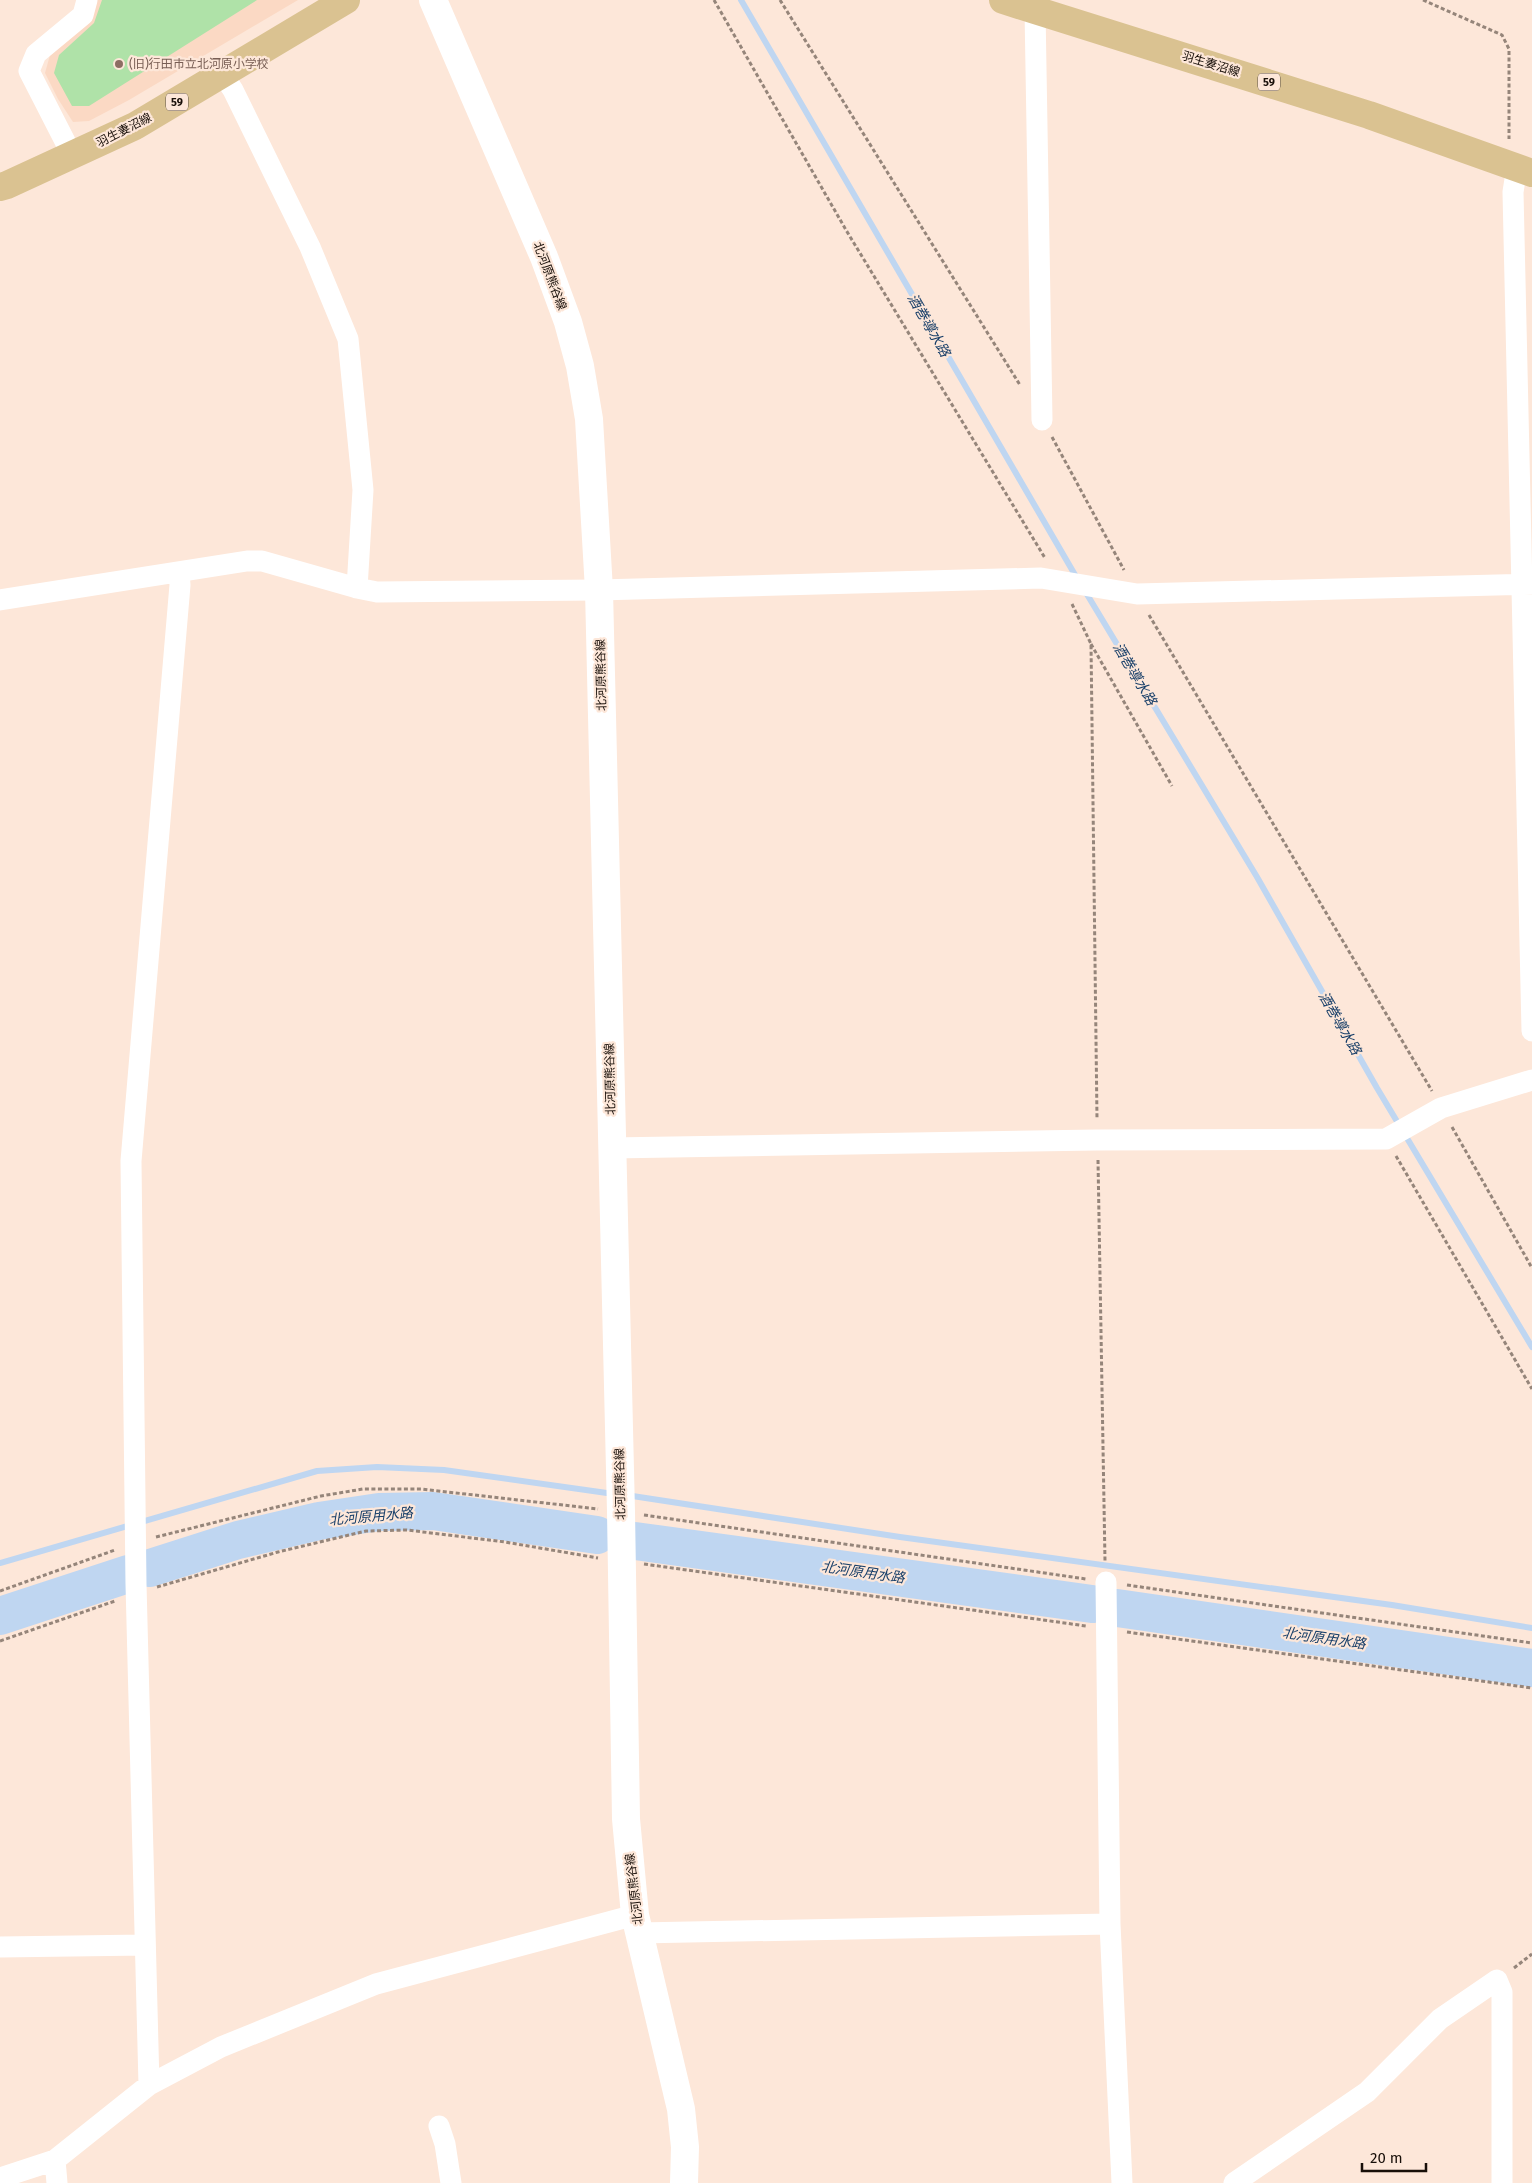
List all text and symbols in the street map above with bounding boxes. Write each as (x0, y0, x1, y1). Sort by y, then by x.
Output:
street label: 羽生妻沼線 (1180, 49, 1242, 79)
place label: (旧)行田市立北河原小学校 (129, 57, 269, 71)
marker: (旧)行田市立北河原小学校 (113, 58, 125, 70)
road number: 59 (1258, 74, 1280, 90)
road number: 59 (166, 94, 188, 110)
street label: 羽生妻沼線 (94, 110, 154, 150)
street label: 北河原熊谷線 (531, 240, 569, 312)
water label: 酒巻導水路 (904, 291, 954, 361)
street label: 北河原熊谷線 (593, 639, 609, 711)
water label: 酒巻導水路 (1109, 640, 1160, 709)
water label: 酒巻導水路 (1315, 989, 1365, 1059)
street label: 北河原熊谷線 (602, 1043, 618, 1115)
street label: 北河原熊谷線 (612, 1448, 628, 1520)
water label: 北河原用水路 (328, 1504, 415, 1529)
water label: 北河原用水路 (820, 1558, 907, 1587)
water label: 北河原用水路 (1281, 1624, 1368, 1653)
street label: 北河原熊谷線 (623, 1852, 645, 1926)
scale bar (1362, 2140, 1426, 2172)
text: 20 m (1370, 2149, 1403, 2167)

